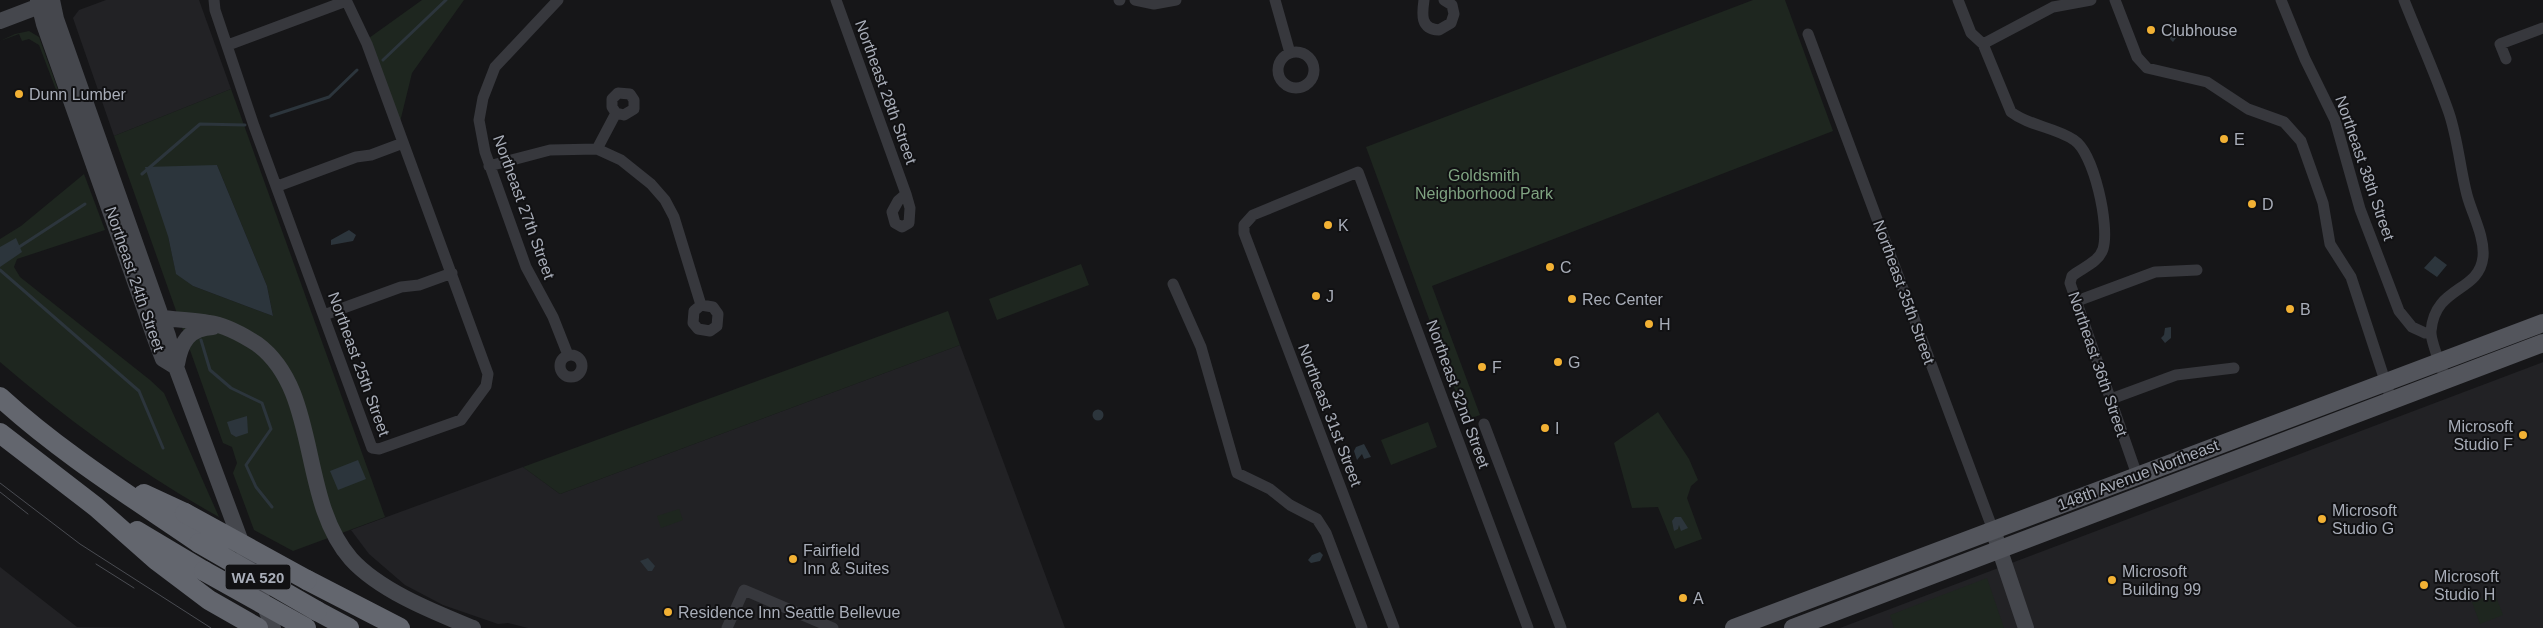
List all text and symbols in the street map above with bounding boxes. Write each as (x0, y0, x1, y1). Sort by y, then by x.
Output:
street label: Northeast 28th Street (852, 18, 920, 167)
place label: Clubhouse (2161, 22, 2238, 39)
marker: Clubhouse (2145, 24, 2157, 36)
place label: Dunn Lumber (29, 86, 127, 103)
marker: Dunn Lumber (13, 88, 25, 100)
street label: Northeast 38th Street (2332, 93, 2398, 243)
place label: E (2234, 131, 2245, 148)
street label: Northeast 27th Street (490, 133, 558, 282)
marker: E (2218, 133, 2230, 145)
park label: Goldsmith Neighborhood Park (1415, 167, 1554, 202)
place label: D (2262, 196, 2274, 213)
marker: D (2246, 198, 2258, 210)
street label: Northeast 24th Street (102, 204, 168, 354)
place label: K (1338, 217, 1349, 234)
street label: Northeast 35th Street (1870, 218, 1938, 367)
marker: K (1322, 219, 1334, 231)
place label: C (1560, 259, 1572, 276)
marker: C (1544, 261, 1556, 273)
place label: J (1326, 288, 1334, 305)
street label: Northeast 36th Street (2065, 289, 2131, 439)
street label: Northeast 25th Street (325, 290, 393, 439)
marker: J (1310, 290, 1322, 302)
place label: Rec Center (1582, 291, 1664, 308)
marker: Rec Center (1566, 293, 1578, 305)
place label: B (2300, 301, 2311, 318)
marker: B (2284, 303, 2296, 315)
place label: H (1659, 316, 1671, 333)
street label: Northeast 32nd Street (1423, 318, 1493, 471)
marker: H (1643, 318, 1655, 330)
street label: Northeast 31st Street (1295, 341, 1365, 489)
place label: G (1568, 354, 1580, 371)
marker: G (1552, 356, 1564, 368)
place label: F (1492, 359, 1502, 376)
marker: F (1476, 361, 1488, 373)
place label: Microsoft Studio F (2448, 418, 2514, 453)
place label: I (1555, 420, 1559, 437)
marker: I (1539, 422, 1551, 434)
marker: Microsoft Studio F (2517, 429, 2529, 441)
street label: 148th Avenue Northeast (2055, 436, 2222, 514)
place label: Microsoft Studio G (2332, 502, 2397, 537)
marker: Microsoft Studio G (2316, 513, 2328, 525)
place label: Fairfield Inn & Suites (803, 542, 889, 577)
marker: Fairfield Inn & Suites (787, 553, 799, 565)
place label: Microsoft Building 99 (2122, 563, 2201, 598)
road number: WA 520 (226, 564, 290, 590)
place label: Microsoft Studio H (2434, 568, 2499, 603)
marker: Microsoft Building 99 (2106, 574, 2118, 586)
marker: Microsoft Studio H (2418, 579, 2430, 591)
place label: A (1693, 590, 1704, 607)
marker: A (1677, 592, 1689, 604)
place label: Residence Inn Seattle Bellevue (678, 604, 900, 621)
marker: Residence Inn Seattle Bellevue (662, 606, 674, 618)

